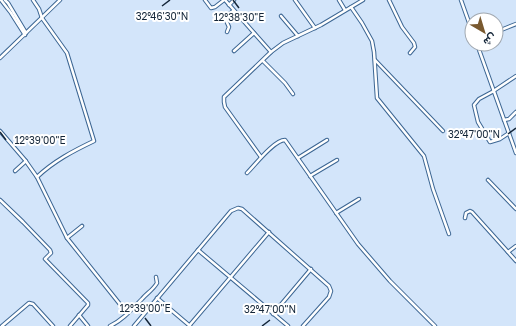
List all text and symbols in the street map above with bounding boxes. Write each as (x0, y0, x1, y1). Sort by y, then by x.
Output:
text: 32°46'30"N (136, 10, 188, 22)
text: 12°38'30"E (214, 11, 264, 23)
north arrow (464, 12, 504, 52)
text: ش (481, 30, 500, 49)
text: 32°47'00"N (448, 128, 500, 140)
text: 12°39'00"E (14, 134, 66, 146)
text: 12°39'00"E (119, 302, 171, 314)
text: 32°47'00"N (244, 303, 296, 315)

